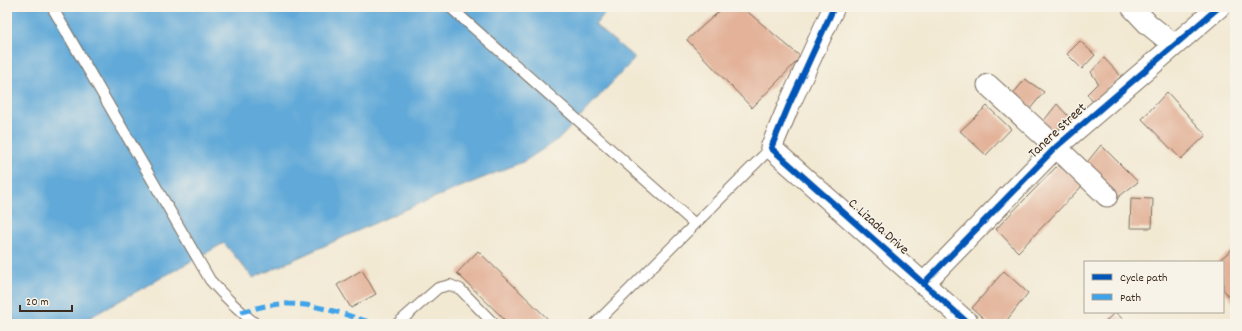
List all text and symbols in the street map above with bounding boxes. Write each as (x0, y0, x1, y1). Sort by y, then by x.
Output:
street label: Tanere Street (1024, 99, 1092, 163)
street label: C. Lizada Drive (843, 194, 913, 260)
legend (1084, 261, 1224, 313)
text: Cycle path (1120, 270, 1168, 287)
scale bar (20, 287, 72, 313)
text: Path (1120, 290, 1141, 307)
text: 20 m (26, 294, 49, 311)

